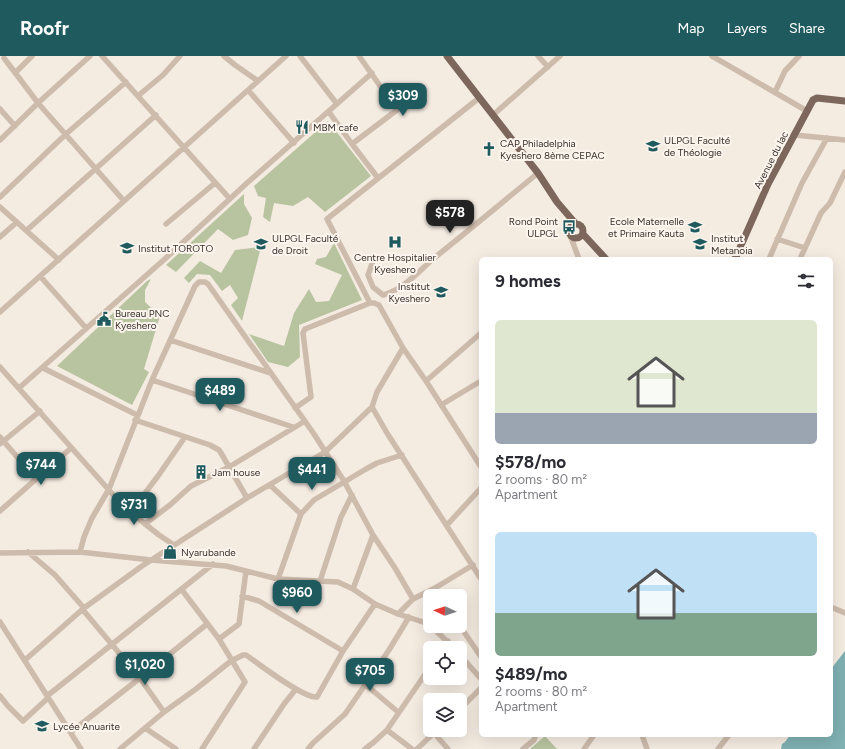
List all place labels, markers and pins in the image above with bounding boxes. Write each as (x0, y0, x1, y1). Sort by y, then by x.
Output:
pin: $309 (379, 83, 427, 117)
restaurant icon: MBM cafe (294, 119, 310, 135)
place label: MBM cafe (313, 121, 359, 134)
place label: ULPGL Faculté de Théologie (664, 134, 731, 159)
place label: CAP Philadelphia Kyeshero 8ème CEPAC (500, 137, 605, 162)
school or university icon: ULPGL Faculté de Théologie (645, 138, 661, 154)
church icon: CAP Philadelphia Kyeshero 8ème CEPAC (481, 141, 497, 157)
pin: $578 (426, 200, 474, 234)
place label: Rond Point ULPGL (509, 215, 559, 240)
place label: Ecole Maternelle et Primaire Kauta (608, 215, 685, 240)
bus stop icon: Rond Point ULPGL (561, 219, 577, 235)
school or university icon: Ecole Maternelle et Primaire Kauta (687, 219, 703, 235)
place label: ULPGL Faculté de Droit (272, 232, 339, 257)
place label: Institut Metanoia (711, 232, 753, 257)
hospital icon: Centre Hospitalier Kyeshero (387, 234, 403, 250)
school or university icon: ULPGL Faculté de Droit (253, 236, 269, 252)
school or university icon: Institut Metanoia (692, 236, 708, 252)
school or university icon: Institut TOROTO (119, 240, 135, 256)
place label: Institut TOROTO (138, 242, 213, 255)
place label: Centre Hospitalier Kyeshero (354, 251, 436, 276)
place label: Institut Kyeshero (389, 280, 430, 305)
school or university icon: Institut Kyeshero (433, 284, 449, 300)
place label: Bureau PNC Kyeshero (115, 307, 169, 332)
public building icon: Bureau PNC Kyeshero (96, 311, 112, 327)
pin: $489 (196, 378, 244, 412)
pin: $744 (17, 452, 65, 486)
pin: $441 (288, 457, 336, 491)
building icon: Jam house (193, 464, 209, 480)
place label: Jam house (212, 466, 261, 479)
pin: $731 (110, 492, 158, 526)
shop icon: Nyarubande (162, 544, 178, 560)
place label: Nyarubande (181, 546, 236, 559)
pin: $960 (273, 580, 321, 614)
pin: $1,020 (112, 652, 178, 686)
pin: $705 (346, 658, 394, 692)
school or university icon: Lycée Anuarite (34, 718, 50, 734)
place label: Lycée Anuarite (53, 720, 121, 733)

